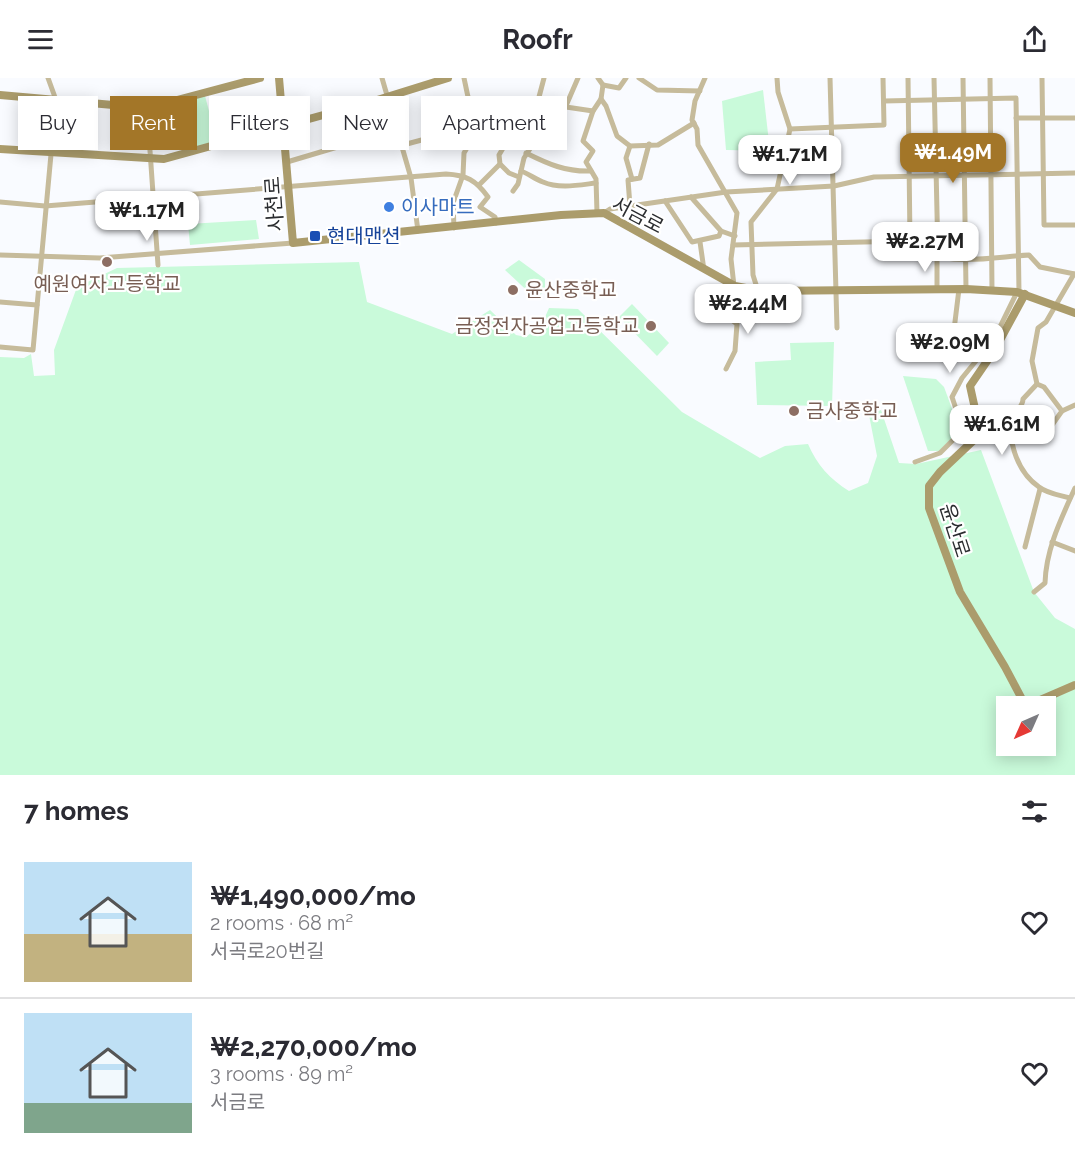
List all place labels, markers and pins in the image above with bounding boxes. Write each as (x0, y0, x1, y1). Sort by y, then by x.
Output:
pin: ₩1.49M (904, 133, 1002, 184)
pin: ₩1.71M (741, 135, 839, 186)
pin: ₩1.17M (98, 191, 196, 242)
place label: 이사마트 (401, 195, 475, 219)
marker: 이사마트 (382, 200, 396, 214)
pin: ₩2.27M (876, 222, 974, 273)
place label: 현대맨션 (327, 224, 401, 248)
marker: 현대맨션 (308, 229, 322, 243)
marker: 예원여자고등학교 (100, 255, 114, 269)
place label: 예원여자고등학교 (33, 272, 181, 296)
place label: 윤산중학교 (525, 278, 617, 302)
marker: 윤산중학교 (506, 283, 520, 297)
pin: ₩2.44M (699, 284, 797, 335)
place label: 금정전자공업고등학교 (455, 314, 639, 338)
marker: 금정전자공업고등학교 (644, 319, 658, 333)
pin: ₩2.09M (901, 323, 999, 374)
place label: 금사중학교 (806, 399, 898, 423)
marker: 금사중학교 (787, 404, 801, 418)
pin: ₩1.61M (953, 405, 1051, 456)

